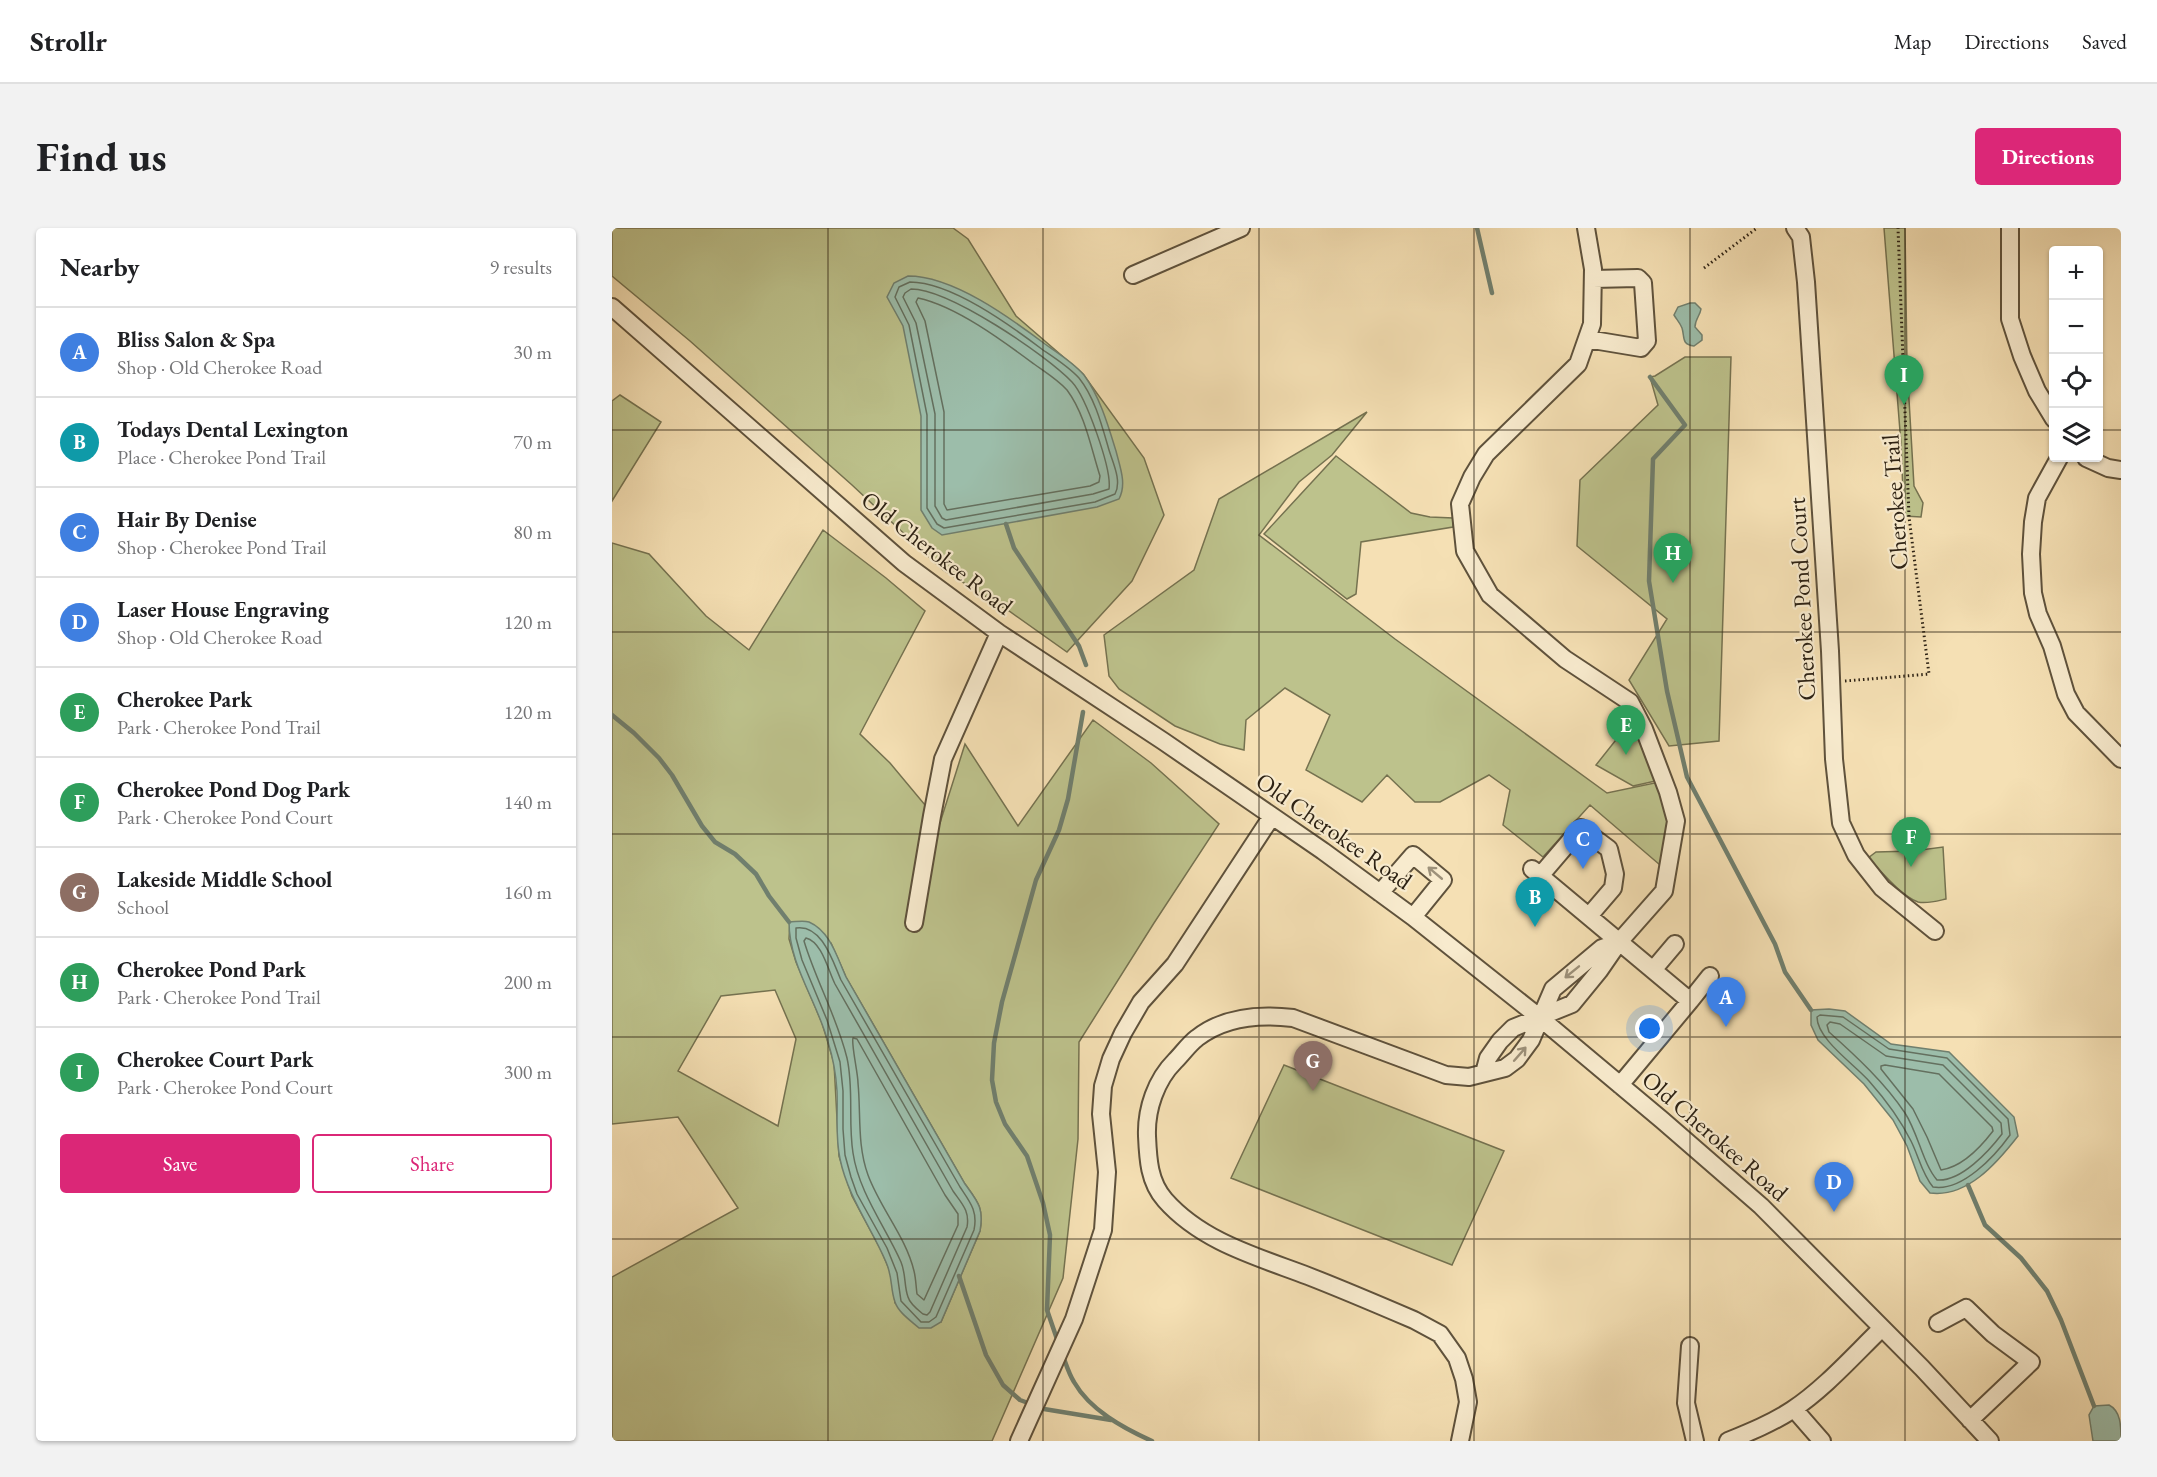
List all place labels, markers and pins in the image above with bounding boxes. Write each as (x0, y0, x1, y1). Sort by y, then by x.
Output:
pin: I (1884, 356, 1924, 405)
pin: H (1654, 534, 1692, 583)
pin: E (1606, 706, 1646, 755)
pin: F (1892, 818, 1930, 867)
pin: C (1564, 820, 1602, 869)
pin: B (1516, 878, 1554, 927)
pin: A (1706, 978, 1746, 1027)
pin: G (1294, 1042, 1332, 1091)
pin: D (1814, 1162, 1854, 1212)

